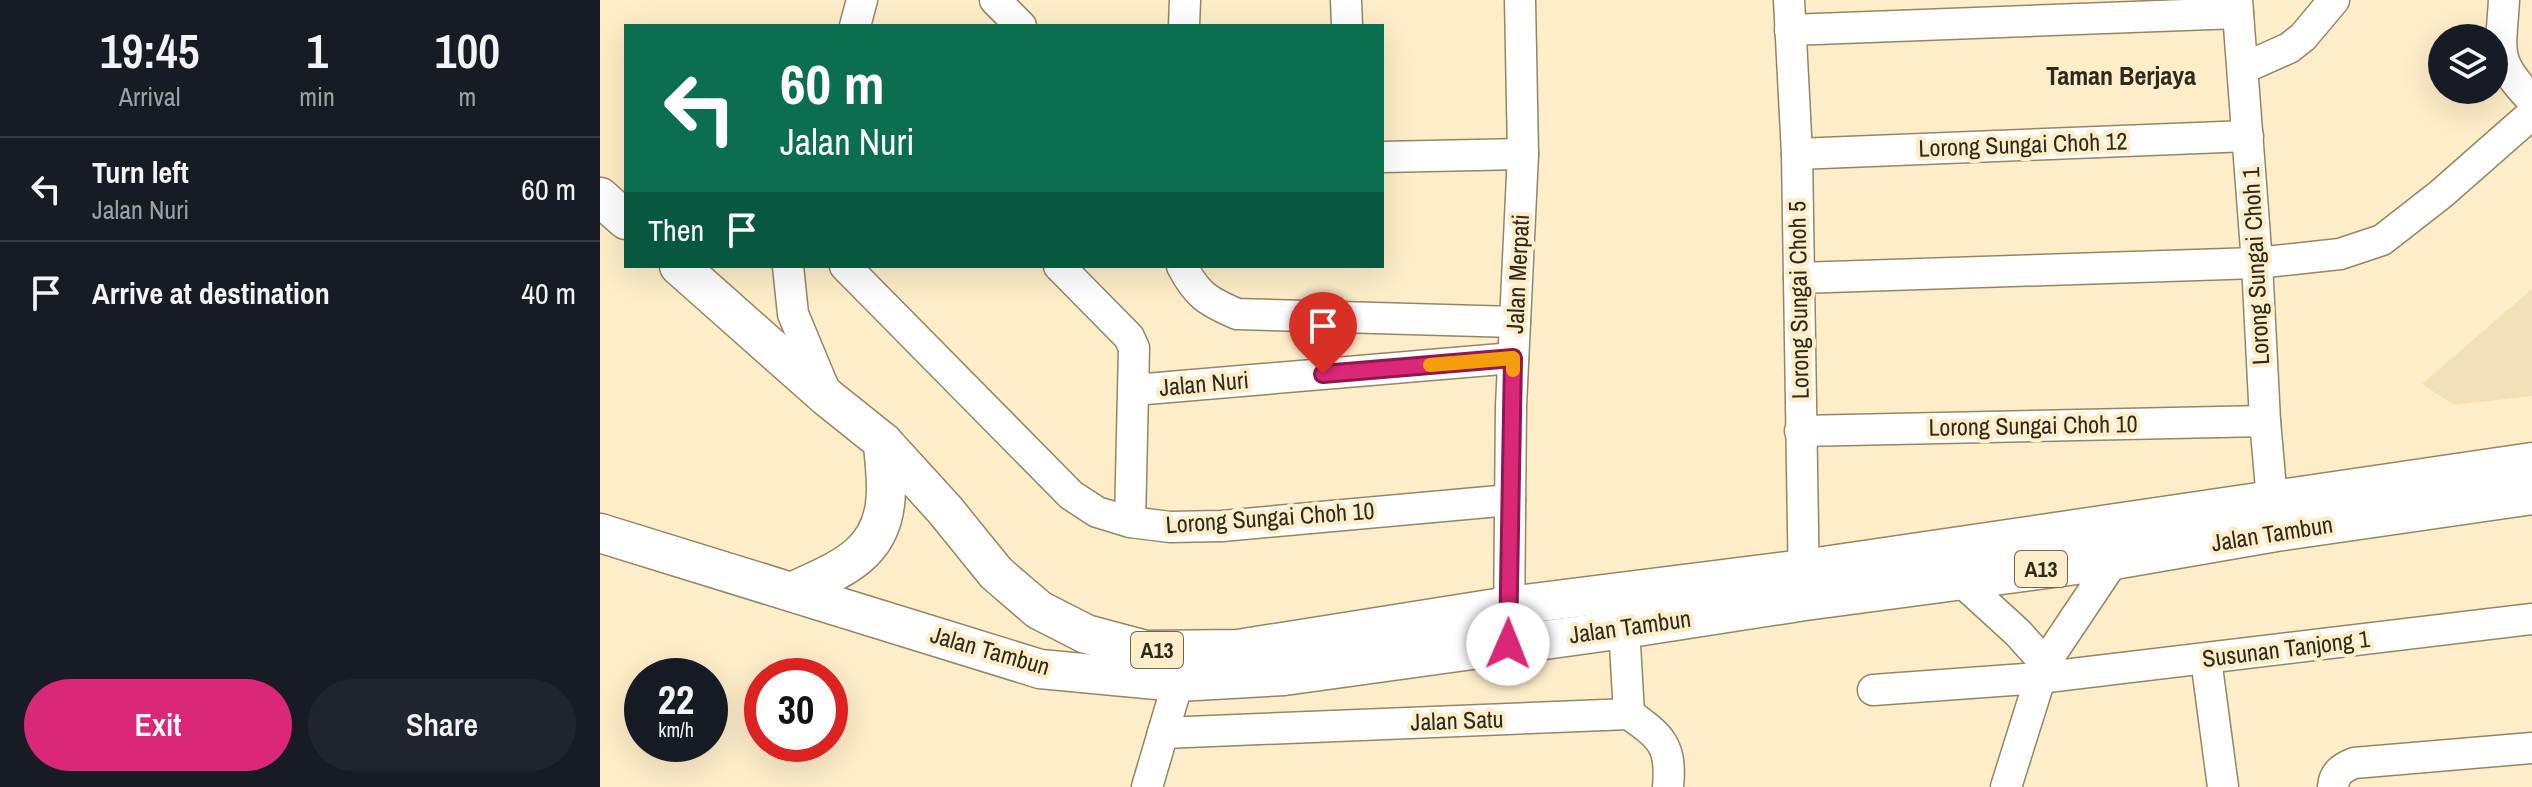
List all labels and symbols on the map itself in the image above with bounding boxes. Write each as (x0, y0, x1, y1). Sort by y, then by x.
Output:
district label: Taman Berjaya (2046, 58, 2196, 93)
street label: Lorong Sungai Choh 12 (1918, 124, 2128, 164)
street label: Lorong Sungai Choh 1 (2234, 166, 2276, 366)
street label: Lorong Sungai Choh 5 (1780, 201, 1816, 399)
street label: Jalan Merpati (1498, 214, 1536, 334)
pin (1289, 292, 1357, 374)
street label: Jalan Nuri (1158, 363, 1250, 403)
street label: Lorong Sungai Choh 10 (1928, 407, 2138, 443)
street label: Lorong Sungai Choh 10 (1165, 494, 1375, 540)
street label: Jalan Tambun (2209, 508, 2335, 558)
road number: A13 (2015, 551, 2067, 587)
position arrow (1466, 602, 1550, 686)
street label: Jalan Tambun (1567, 602, 1693, 650)
street label: Jalan Tambun (927, 618, 1054, 682)
street label: Susunan Tanjong 1 (2200, 622, 2372, 674)
road number: A13 (1131, 632, 1183, 668)
speed limit sign: 30 (744, 658, 848, 762)
street label: Jalan Satu (1410, 702, 1504, 738)

